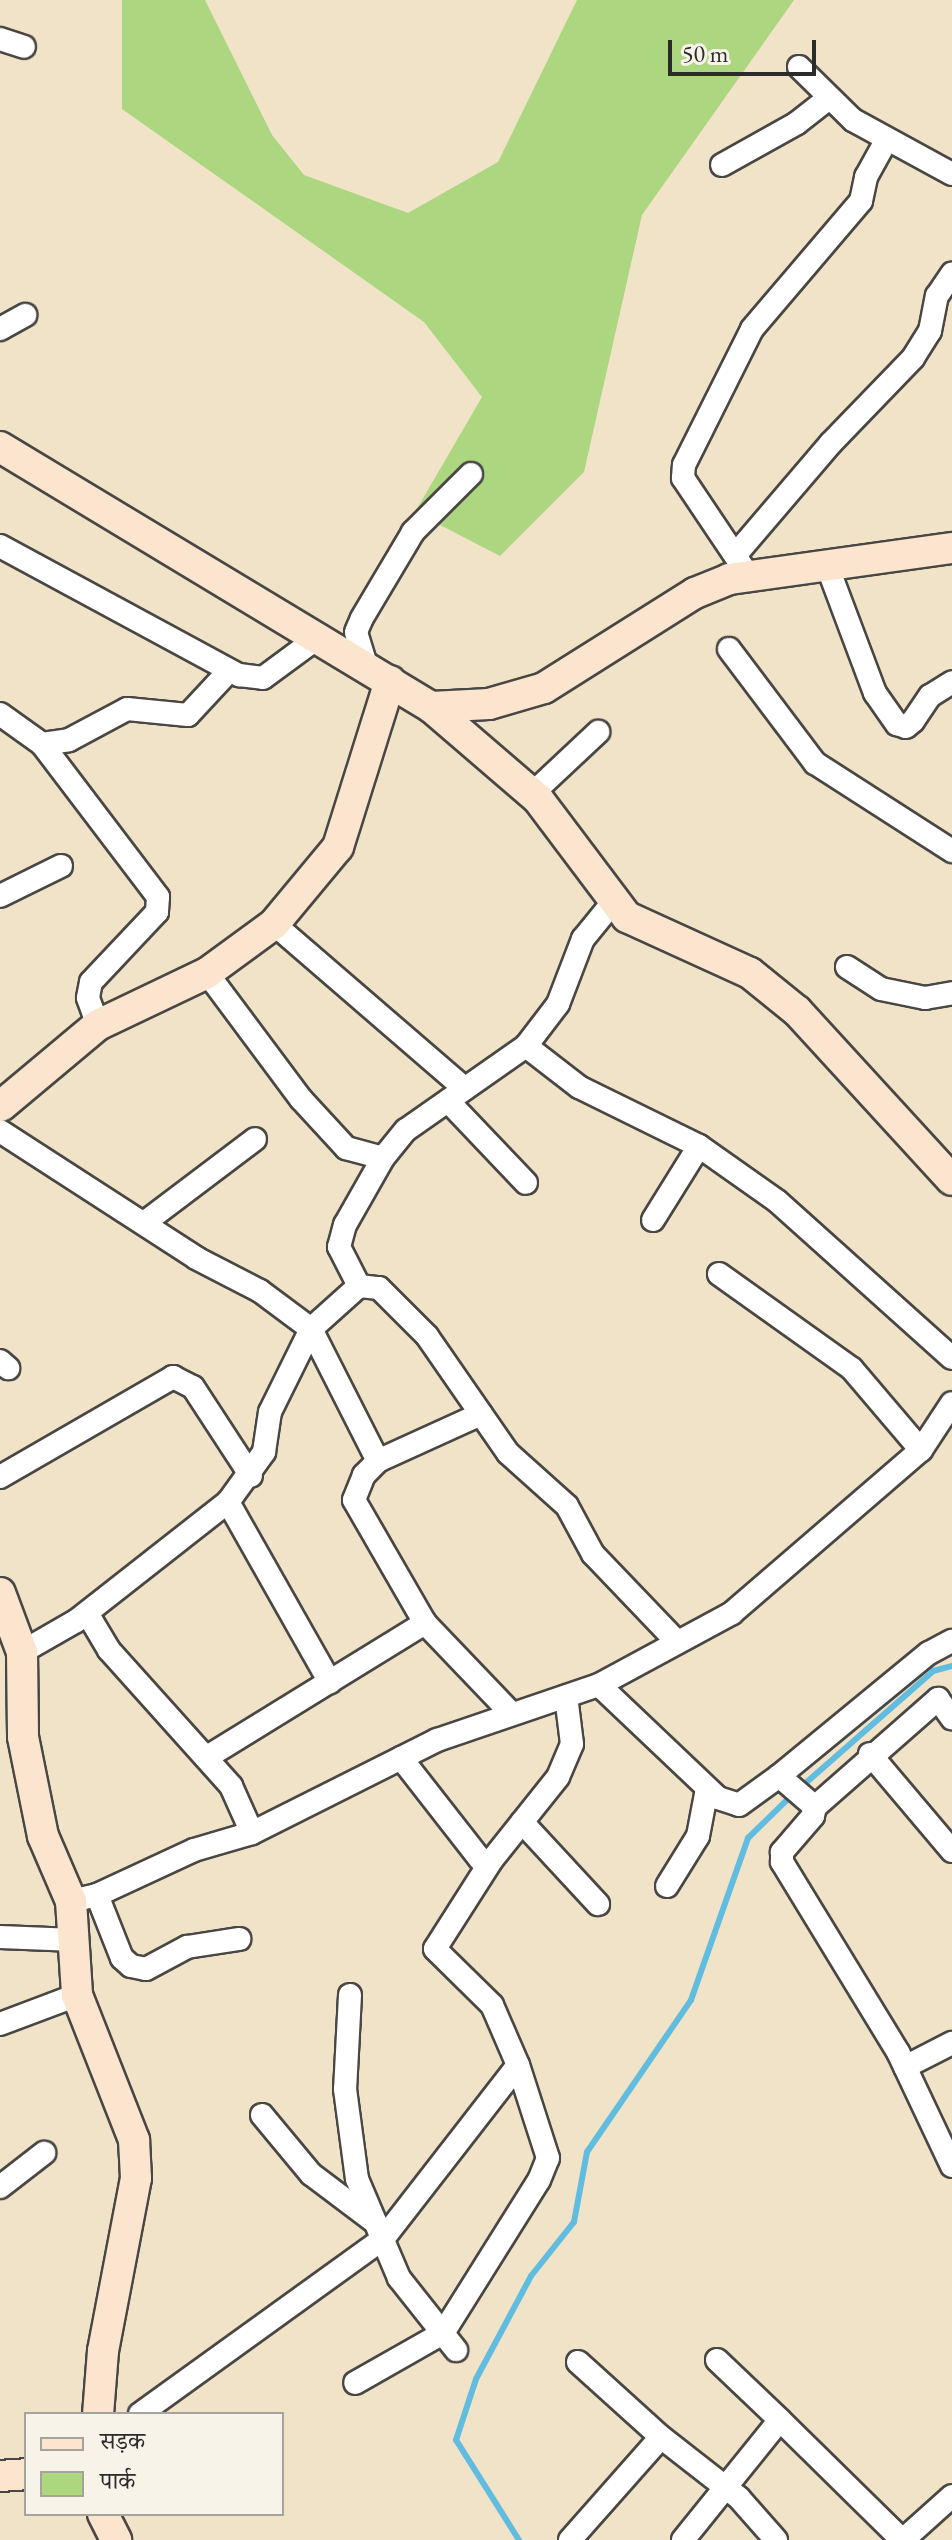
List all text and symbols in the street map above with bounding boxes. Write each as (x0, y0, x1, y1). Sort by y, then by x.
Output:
scale bar (672, 24, 820, 74)
text: 50 m (682, 38, 729, 69)
legend (24, 2412, 284, 2516)
text: सड़क (100, 2425, 145, 2456)
text: पार्क (100, 2465, 135, 2496)

